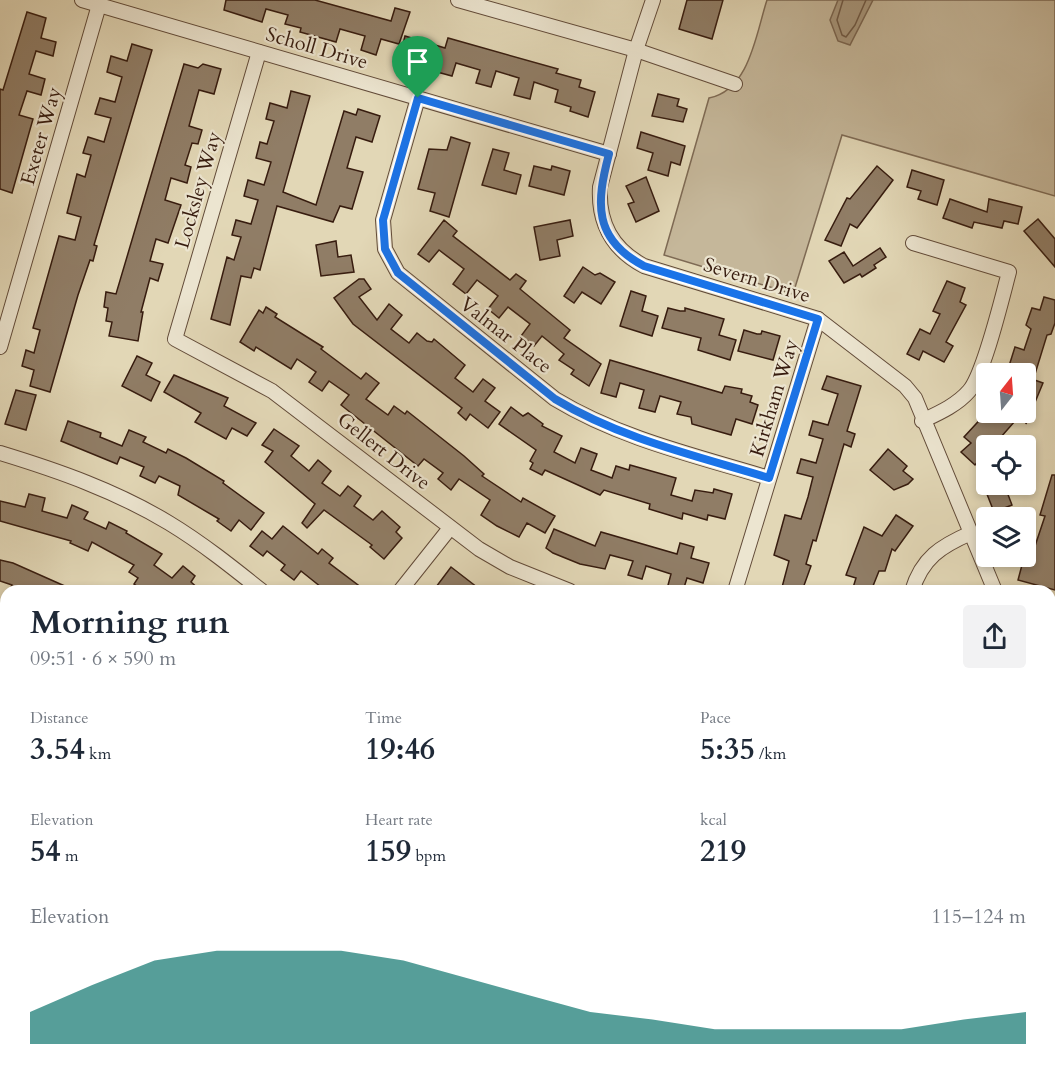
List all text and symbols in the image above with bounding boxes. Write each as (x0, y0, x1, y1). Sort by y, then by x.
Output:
street label: Scholl Drive (263, 21, 371, 75)
pin (392, 36, 443, 98)
icon: arrive (401, 45, 434, 78)
street label: Exeter Way (14, 83, 68, 188)
street label: Locksley Way (168, 128, 228, 252)
street label: Severn Drive (700, 251, 814, 309)
street label: Valmar Place (454, 290, 558, 380)
street label: Kirkham Way (743, 335, 805, 460)
north arrow (976, 363, 1036, 423)
map controls (976, 363, 1036, 567)
street label: Gellert Drive (332, 406, 436, 496)
button: locate (976, 435, 1036, 495)
button: layers (976, 507, 1036, 567)
text: Morning run (30, 600, 230, 645)
button: share (963, 605, 1026, 668)
text: 09:51 · 6 × 590 m (30, 645, 176, 672)
text: Distance (30, 707, 88, 729)
text: Time (365, 707, 402, 729)
text: Pace (700, 707, 731, 729)
text: 3.54 (30, 729, 85, 770)
text: 19:46 (365, 729, 435, 770)
text: 5:35 (700, 729, 755, 770)
text: km (85, 743, 111, 765)
text: /km (755, 743, 786, 765)
text: Elevation (30, 809, 94, 831)
text: Heart rate (365, 809, 433, 831)
text: kcal (700, 809, 727, 831)
text: 54 (30, 831, 61, 872)
text: 159 (365, 831, 411, 872)
text: 219 (700, 831, 746, 872)
text: m (61, 845, 79, 867)
text: bpm (411, 845, 446, 867)
text: Elevation (30, 903, 109, 930)
text: 115–124 m (931, 903, 1026, 930)

